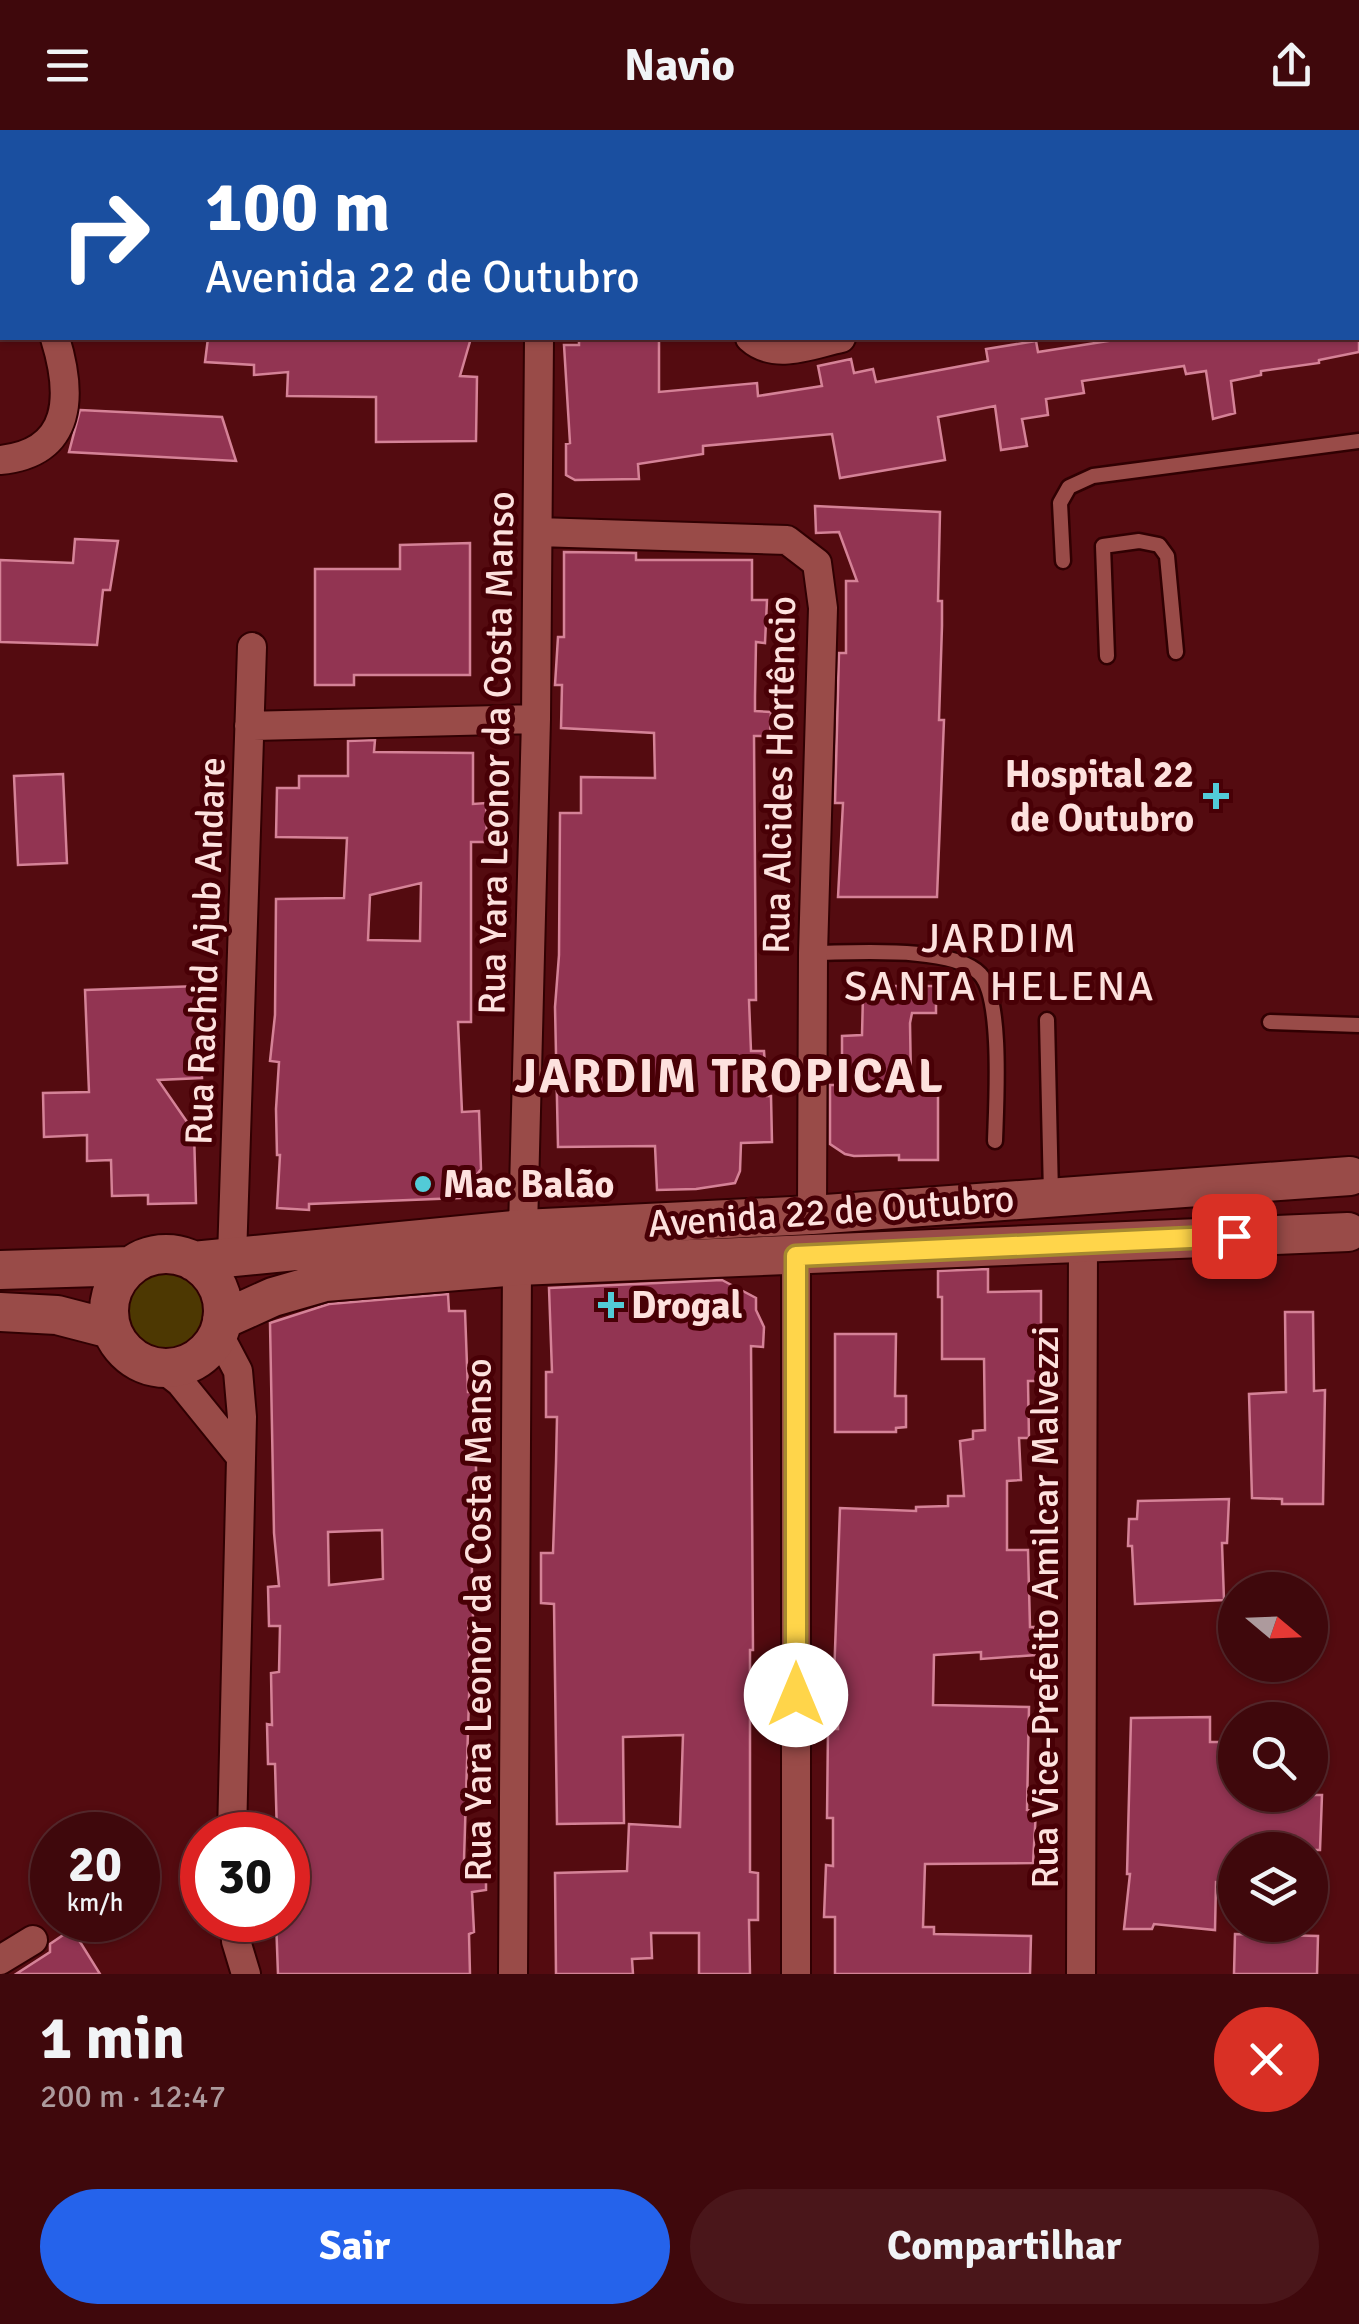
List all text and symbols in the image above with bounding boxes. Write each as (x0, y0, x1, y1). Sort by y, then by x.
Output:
icon: menu (40, 38, 95, 93)
text: Navio (624, 38, 735, 93)
icon: share (1264, 38, 1319, 93)
text: 100 m (205, 164, 390, 250)
icon: right (40, 170, 170, 300)
text: Avenida 22 de Outubro (205, 250, 640, 305)
street label: Rua Yara Leonor da Costa Manso (468, 491, 525, 1015)
street label: Rua Alcides Hortêncio (753, 596, 806, 954)
place label: Hospital 22 de Outubro (1005, 751, 1194, 842)
street label: Rua Rachid Ajub Andare (175, 756, 236, 1146)
marker: Hospital 22 de Outubro (1203, 783, 1229, 809)
district label: JARDIM SANTA HELENA (844, 913, 1156, 1012)
district label: JARDIM TROPICAL (515, 1047, 945, 1106)
place label: Mac Balão (443, 1161, 614, 1208)
marker: Mac Balão (412, 1173, 434, 1195)
street label: Avenida 22 de Outubro (646, 1175, 1016, 1248)
pin (1192, 1194, 1277, 1279)
icon: arrive (1207, 1209, 1262, 1264)
place label: Drogal (631, 1282, 743, 1329)
marker: Drogal (600, 1294, 622, 1316)
street label: Rua Vice-Prefeito Amilcar Malvezzi (1022, 1325, 1069, 1889)
street label: Rua Yara Leonor da Costa Manso (455, 1358, 502, 1882)
north arrow (1218, 1572, 1328, 1682)
map controls (1218, 1572, 1328, 1942)
position arrow (744, 1643, 848, 1747)
button: search (1218, 1702, 1328, 1812)
speed limit sign: 30 (180, 1812, 310, 1942)
button: layers (1218, 1832, 1328, 1942)
text: 20 (68, 1834, 122, 1896)
text: km/h (67, 1887, 123, 1918)
text: 1 min (40, 2002, 185, 2076)
button: close (1214, 2007, 1319, 2112)
text: 200 m · 12:47 (40, 2077, 226, 2116)
button: Sair (40, 2189, 670, 2304)
button: Compartilhar (690, 2189, 1319, 2304)

